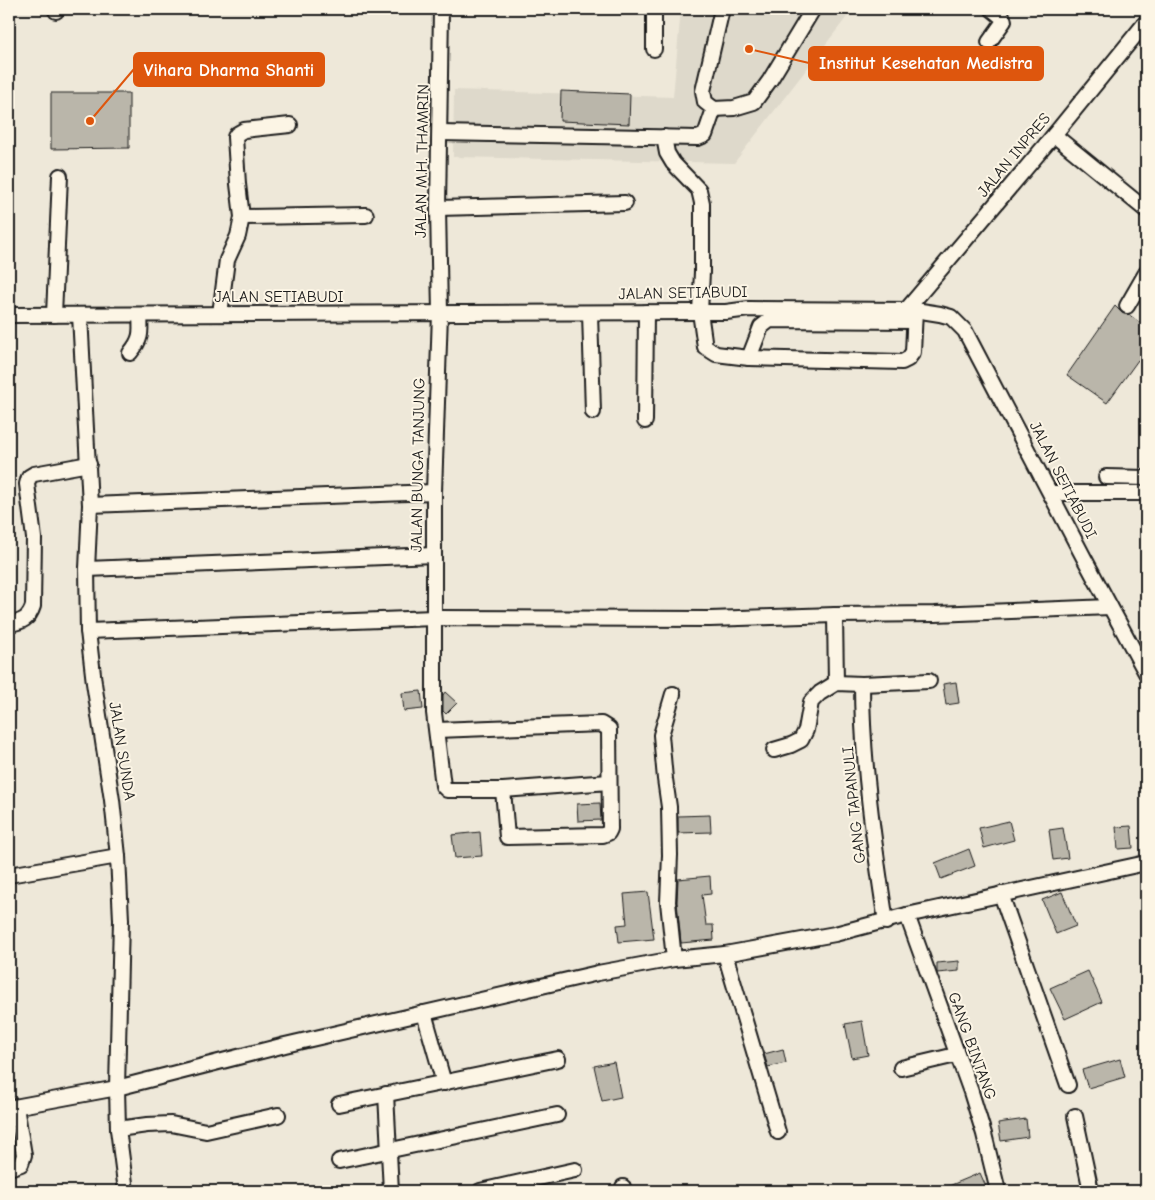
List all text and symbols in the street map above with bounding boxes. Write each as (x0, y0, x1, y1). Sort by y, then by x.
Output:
callout: Institut Kesehatan Medistra (809, 47, 1043, 80)
callout: Vihara Dharma Shanti (134, 53, 324, 86)
text: Institut Kesehatan Medistra (819, 53, 1033, 74)
text: Vihara Dharma Shanti (144, 60, 314, 81)
street label: JALAN M.H. THAMRIN (412, 84, 432, 238)
street label: JALAN INPRES (974, 109, 1054, 200)
street label: JALAN SETIABUDI (618, 283, 748, 303)
street label: JALAN SETIABUDI (214, 288, 344, 306)
street label: JALAN BUNGA TANJUNG (407, 378, 429, 552)
street label: JALAN SETIABUDI (1026, 418, 1100, 542)
street label: JALAN SUNDA (105, 700, 139, 802)
street label: GANG TAPANULI (839, 745, 869, 865)
street label: GANG BINTANG (944, 990, 1000, 1102)

